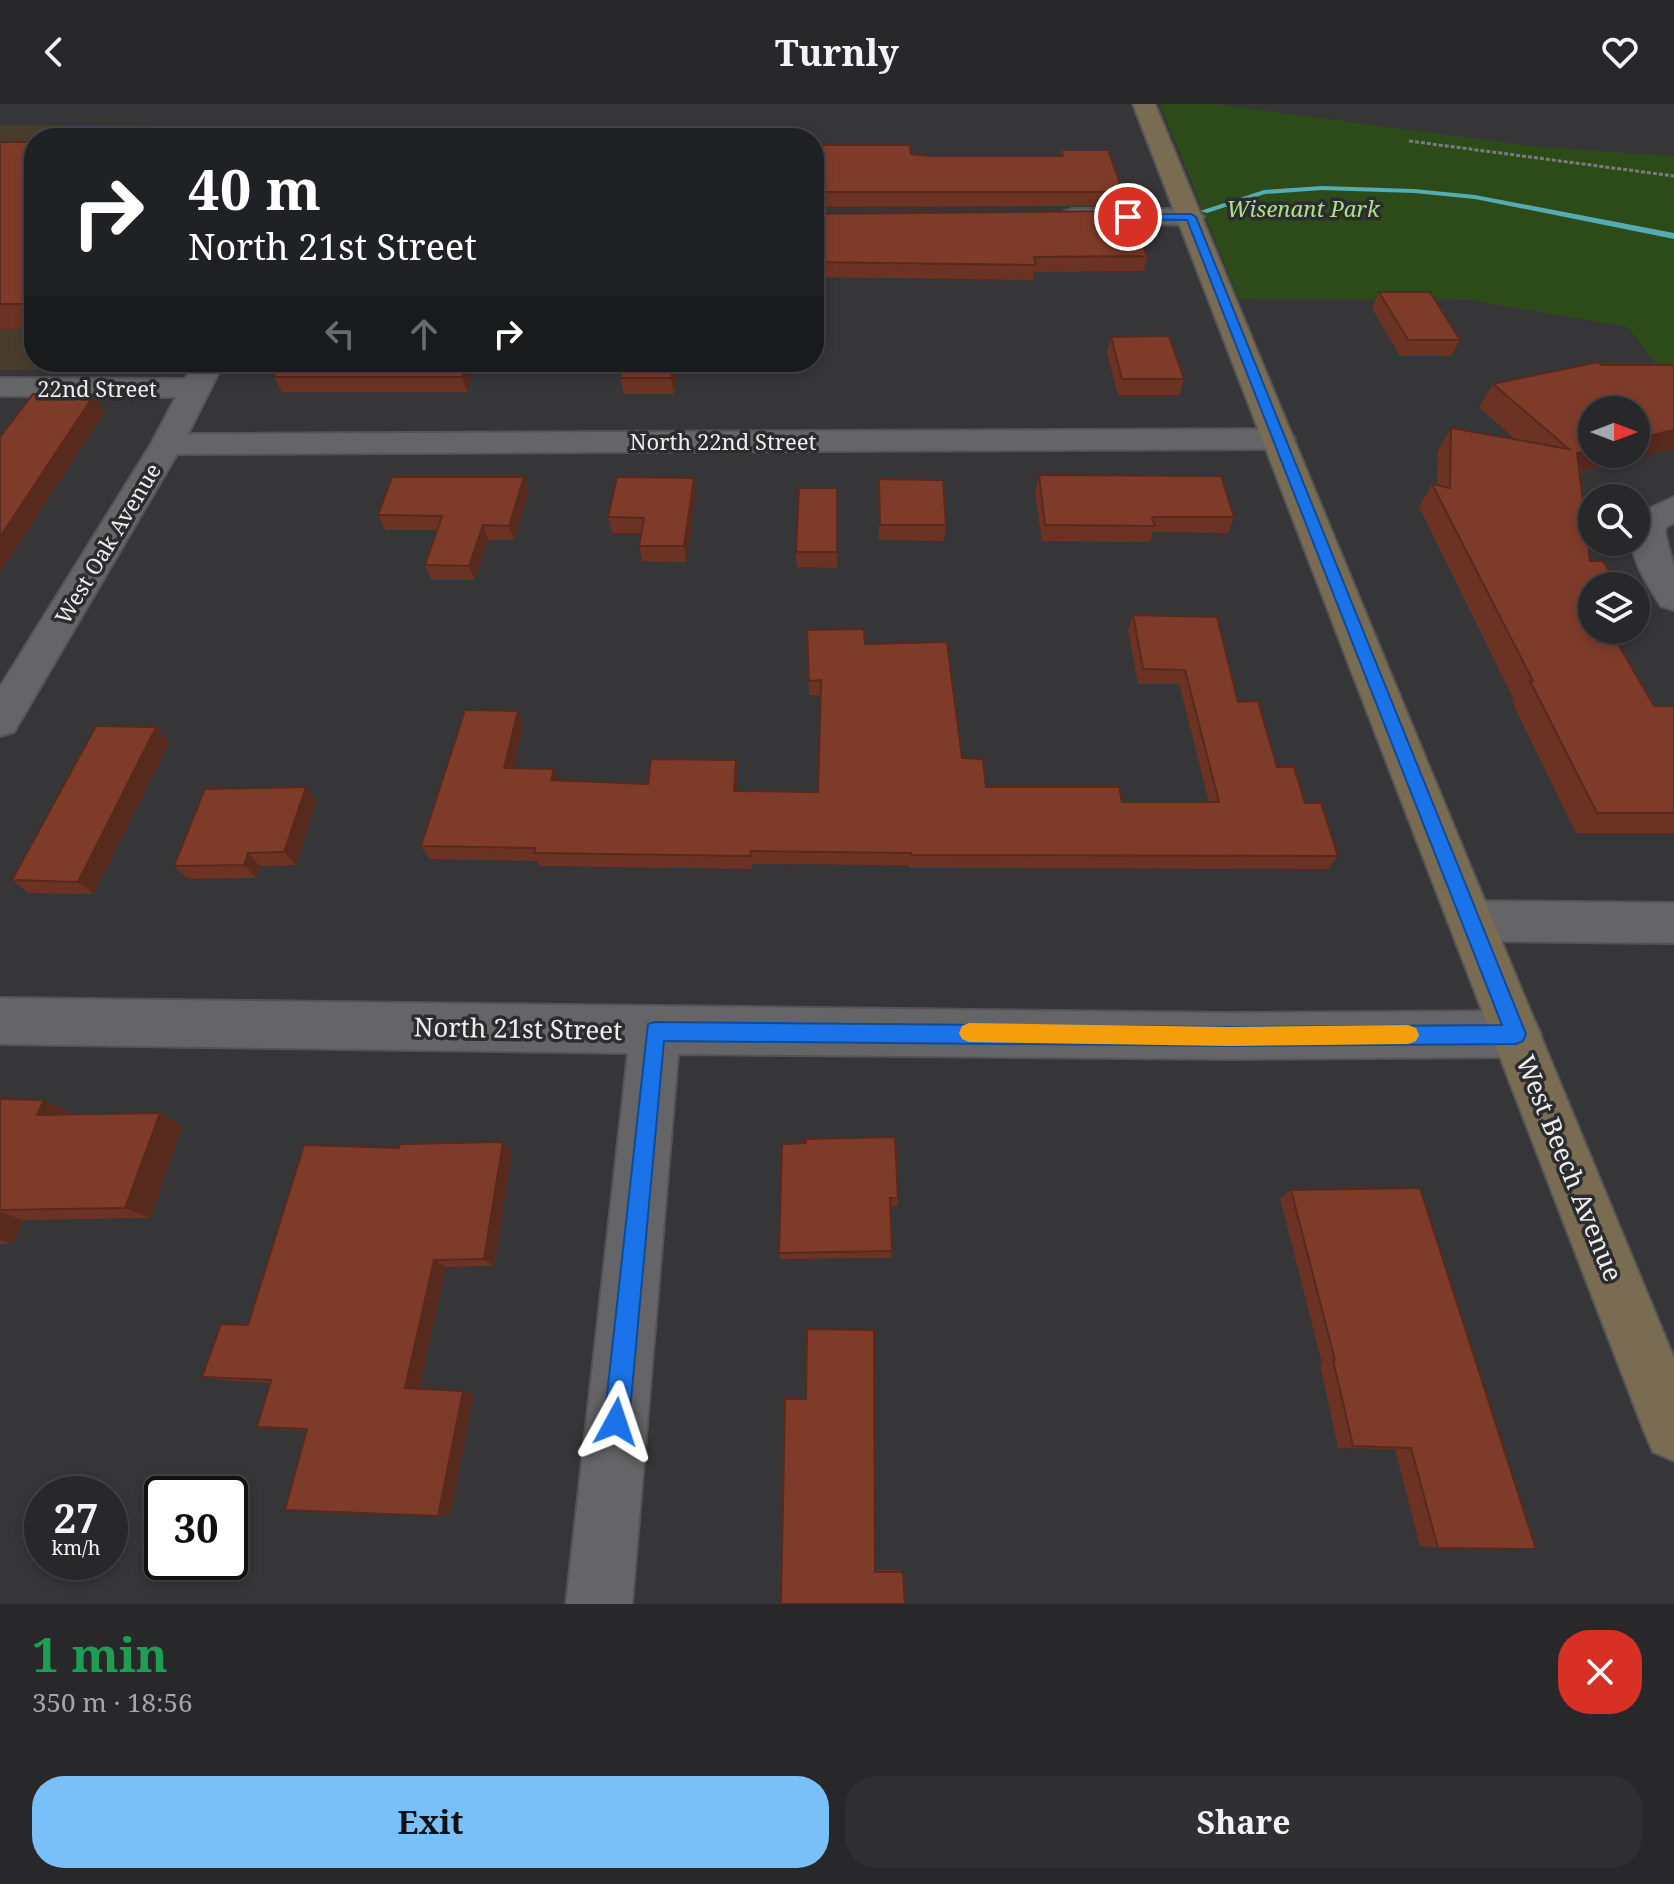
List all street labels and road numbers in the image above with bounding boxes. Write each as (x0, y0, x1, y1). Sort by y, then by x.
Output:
street label: 22nd Street (37, 373, 157, 403)
street label: North 22nd Street (630, 426, 817, 456)
street label: West Oak Avenue (47, 457, 167, 629)
street label: North 21st Street (413, 1008, 623, 1048)
street label: West Beech Avenue (1508, 1050, 1632, 1286)

